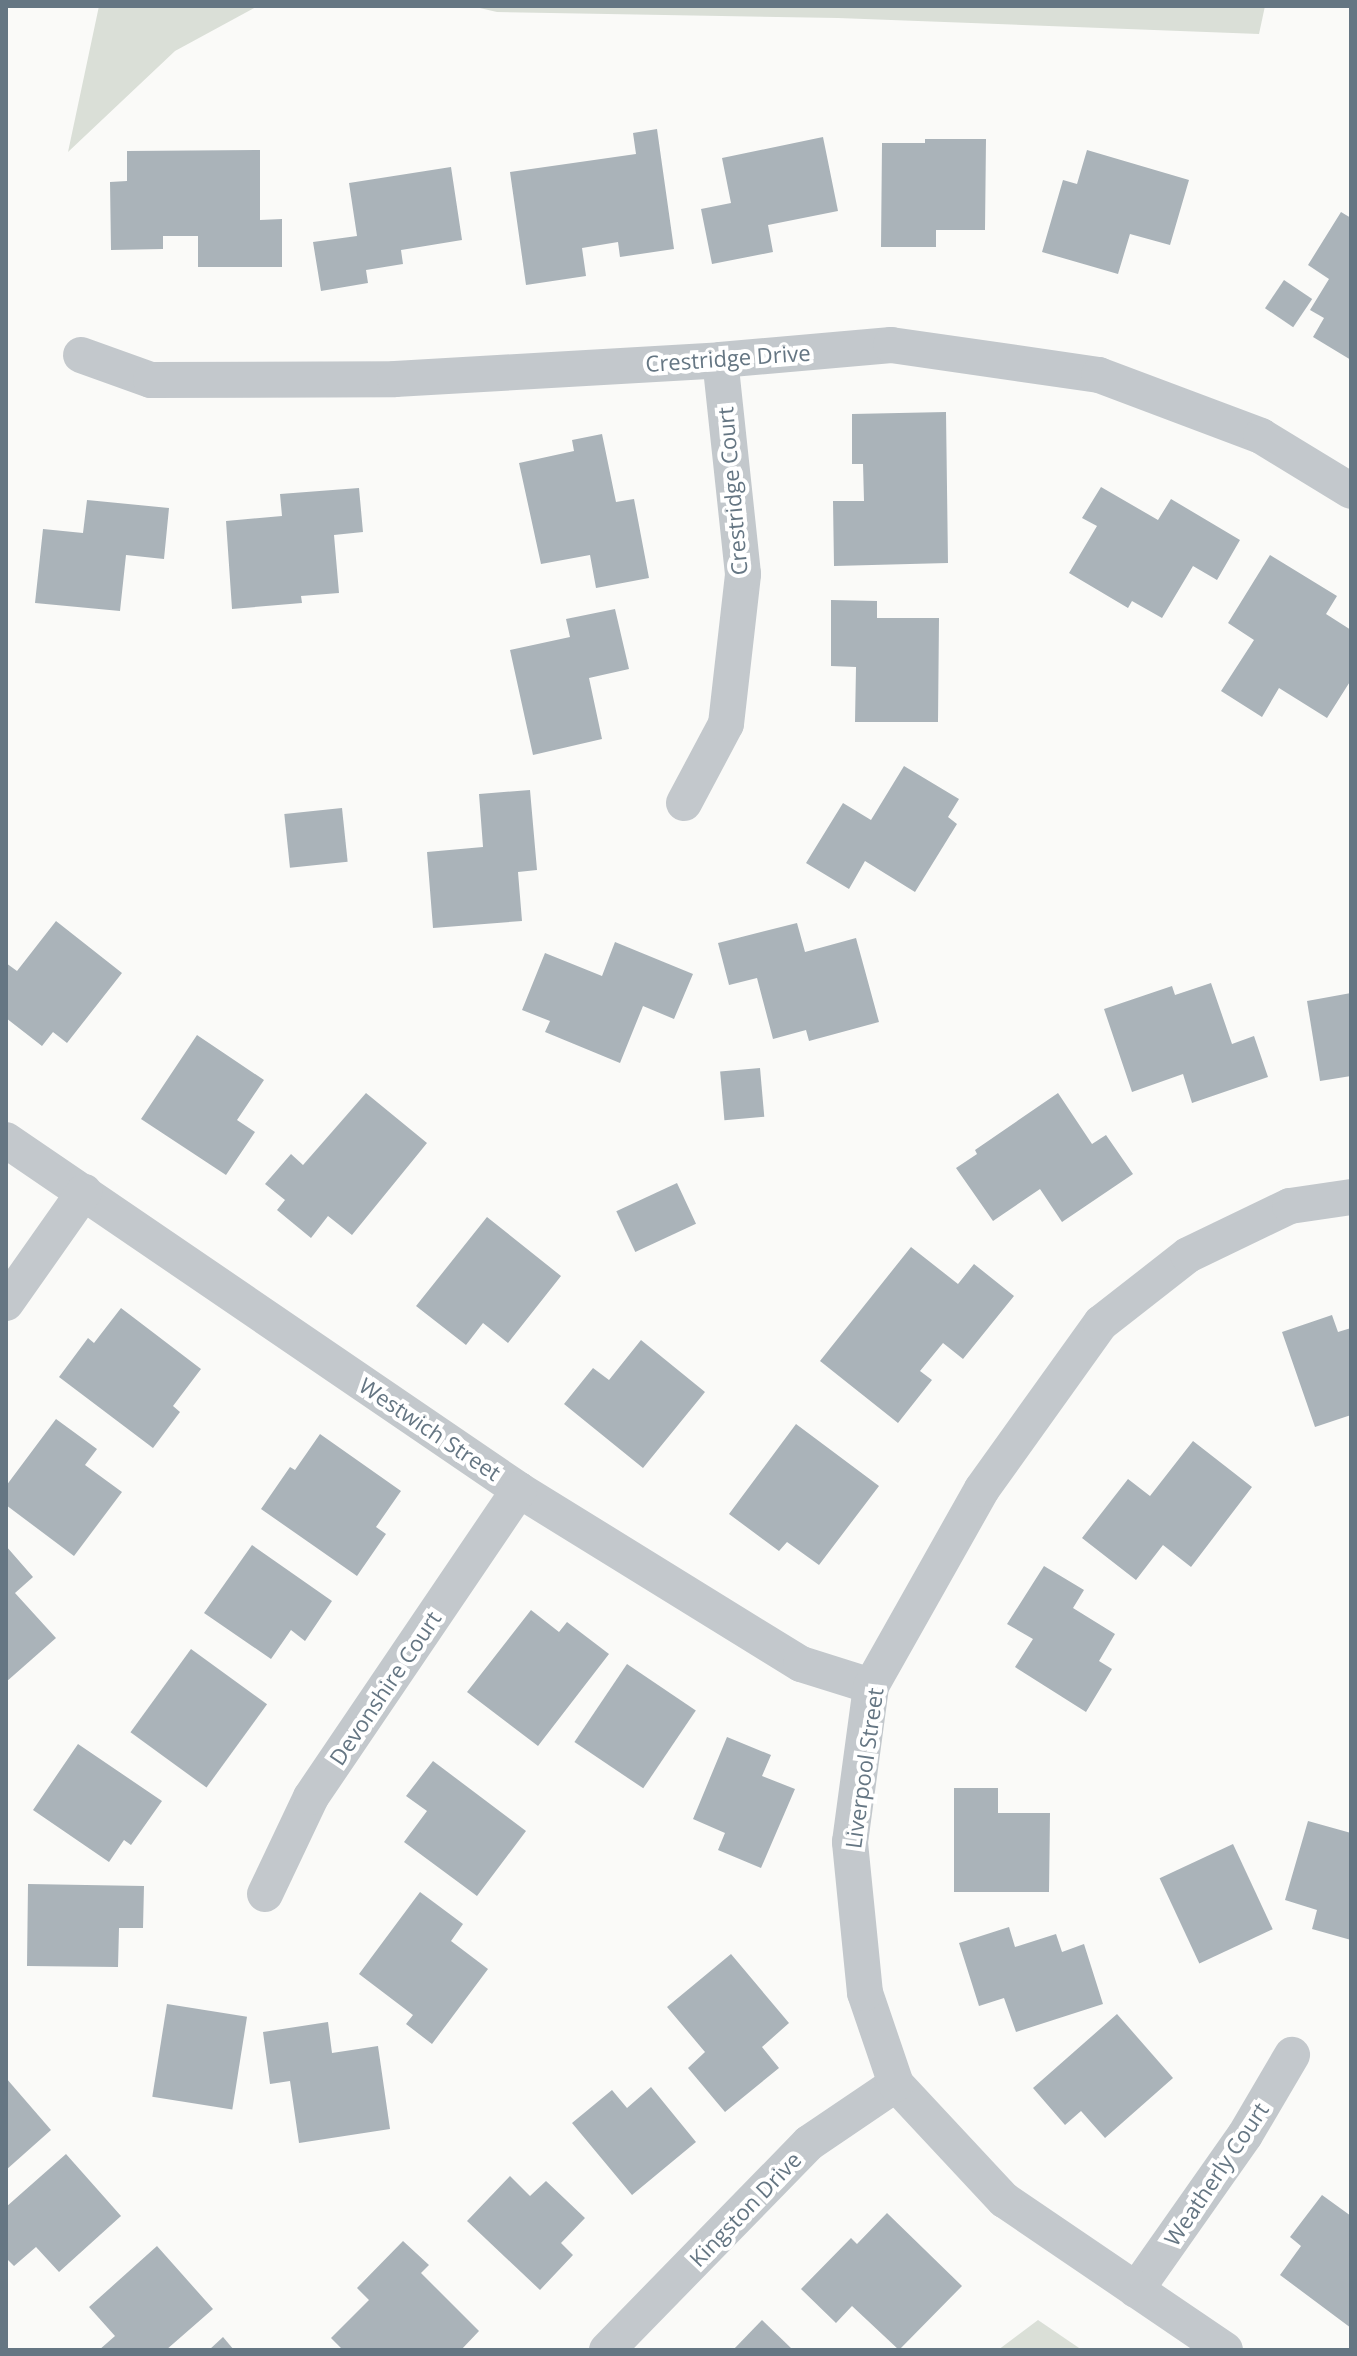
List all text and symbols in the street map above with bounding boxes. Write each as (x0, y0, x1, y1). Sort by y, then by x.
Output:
street label: Crestridge Drive (645, 339, 811, 377)
street label: Crestridge Court (711, 406, 753, 576)
street label: Westwich Street (354, 1372, 506, 1486)
street label: Devonshire Court (324, 1606, 446, 1770)
street label: Liverpool Street (840, 1686, 888, 1850)
street label: Weatherly Court (1158, 2097, 1274, 2251)
street label: Kingston Drive (684, 2146, 806, 2272)

